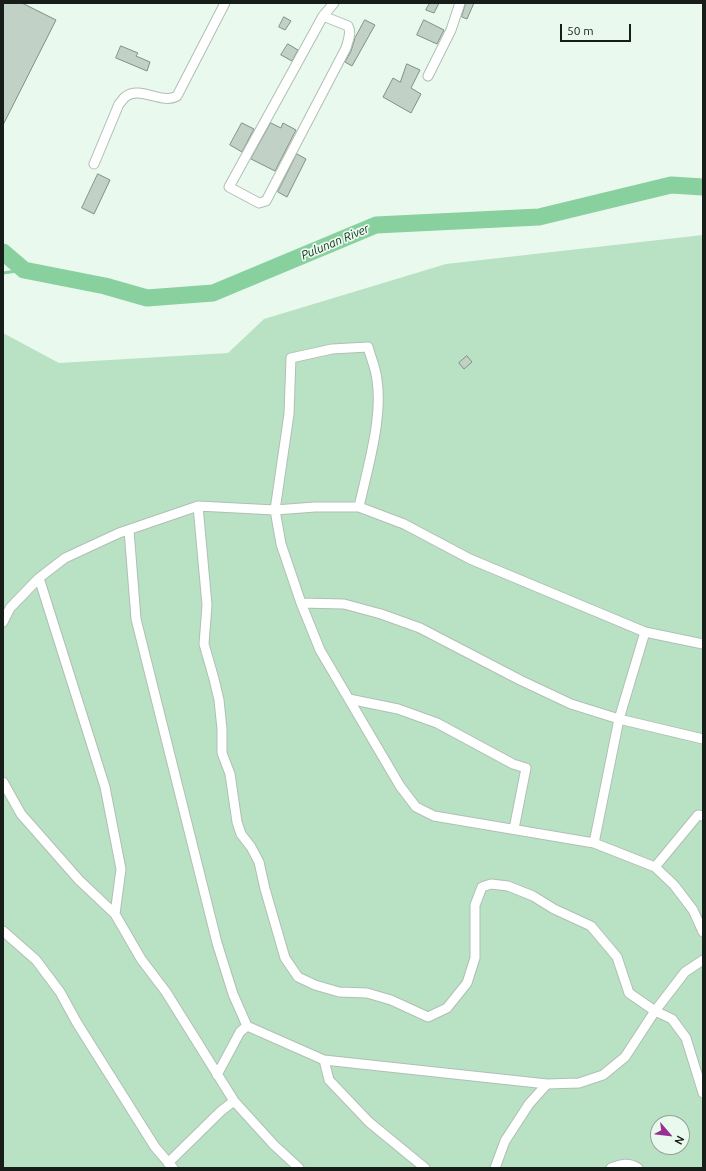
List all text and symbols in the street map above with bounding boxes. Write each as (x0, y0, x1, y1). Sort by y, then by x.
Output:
scale bar (562, 16, 633, 42)
text: 50 m (567, 24, 594, 37)
water label: Pulunan River (299, 221, 371, 263)
north arrow (650, 1115, 690, 1155)
text: N (672, 1134, 687, 1147)

